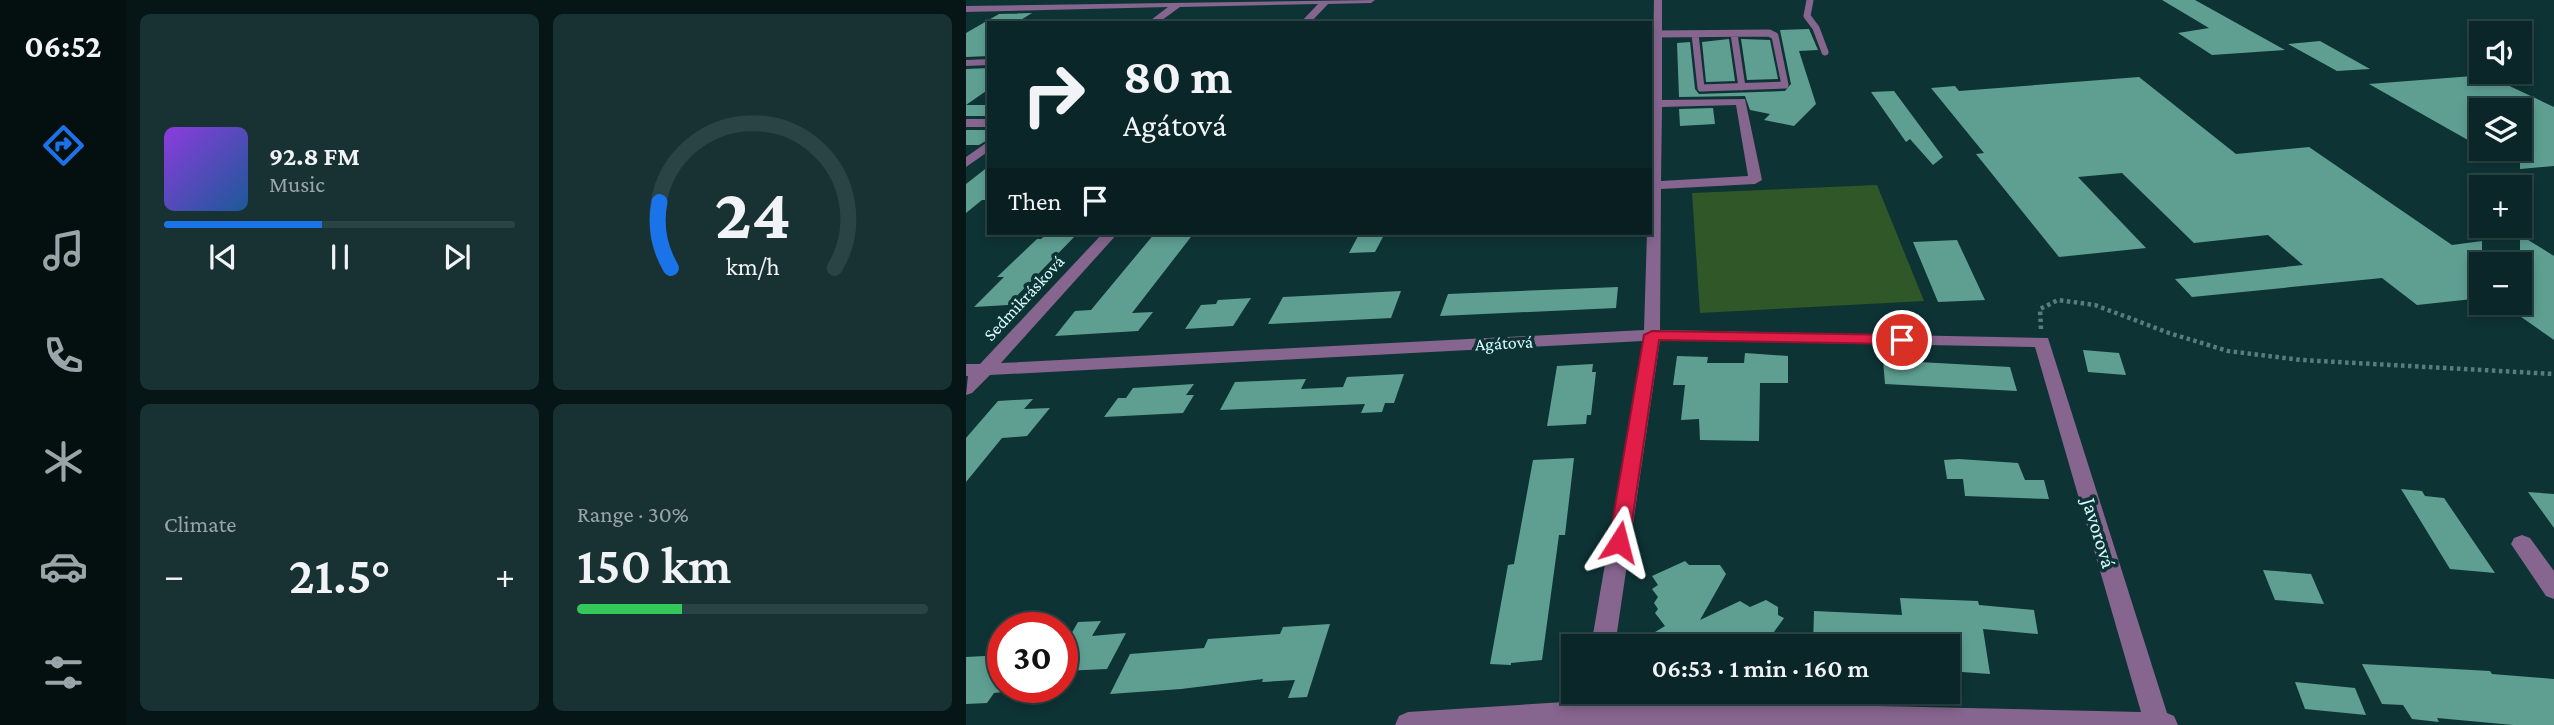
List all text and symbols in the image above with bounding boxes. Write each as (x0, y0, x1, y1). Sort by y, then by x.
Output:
map controls (2469, 21, 2532, 315)
button: sound (2469, 21, 2532, 84)
text: 06:52 (24, 28, 102, 64)
icon: right (1008, 49, 1099, 140)
text: 80 m (1123, 49, 1232, 104)
button: layers (2469, 98, 2532, 161)
text: Agátová (1123, 107, 1227, 143)
icon: directions (39, 121, 88, 170)
text: 92.8 FM (269, 142, 360, 171)
text: Music (269, 171, 325, 197)
text: 24 (714, 173, 791, 254)
button: + (2469, 175, 2532, 238)
icon: arrive (1076, 182, 1114, 220)
text: Then (1008, 187, 1062, 216)
icon: music (39, 226, 88, 275)
icon: previous (204, 238, 242, 276)
icon: pause (321, 238, 359, 276)
icon: next (438, 238, 476, 276)
street label: Sedmikrásková (980, 251, 1068, 345)
button: − (2469, 252, 2532, 315)
text: km/h (726, 253, 779, 280)
pin (1872, 310, 1932, 370)
icon: arrive (1883, 321, 1921, 359)
icon: phone (39, 331, 88, 380)
street label: Agátová (1474, 331, 1534, 355)
icon: climate (39, 437, 88, 486)
street label: Javorová (2076, 493, 2121, 571)
text: Range · 30% (577, 501, 689, 527)
position arrow (1582, 505, 1656, 579)
text: Climate (164, 511, 236, 537)
text: 150 km (577, 536, 732, 594)
icon: car (39, 542, 88, 591)
text: 21.5° (289, 546, 390, 604)
text: − (164, 554, 184, 596)
text: + (495, 554, 515, 596)
speed limit sign: 30 (987, 612, 1078, 703)
icon: filters (39, 648, 88, 697)
text: 06:53 · 1 min · 160 m (1652, 654, 1869, 683)

